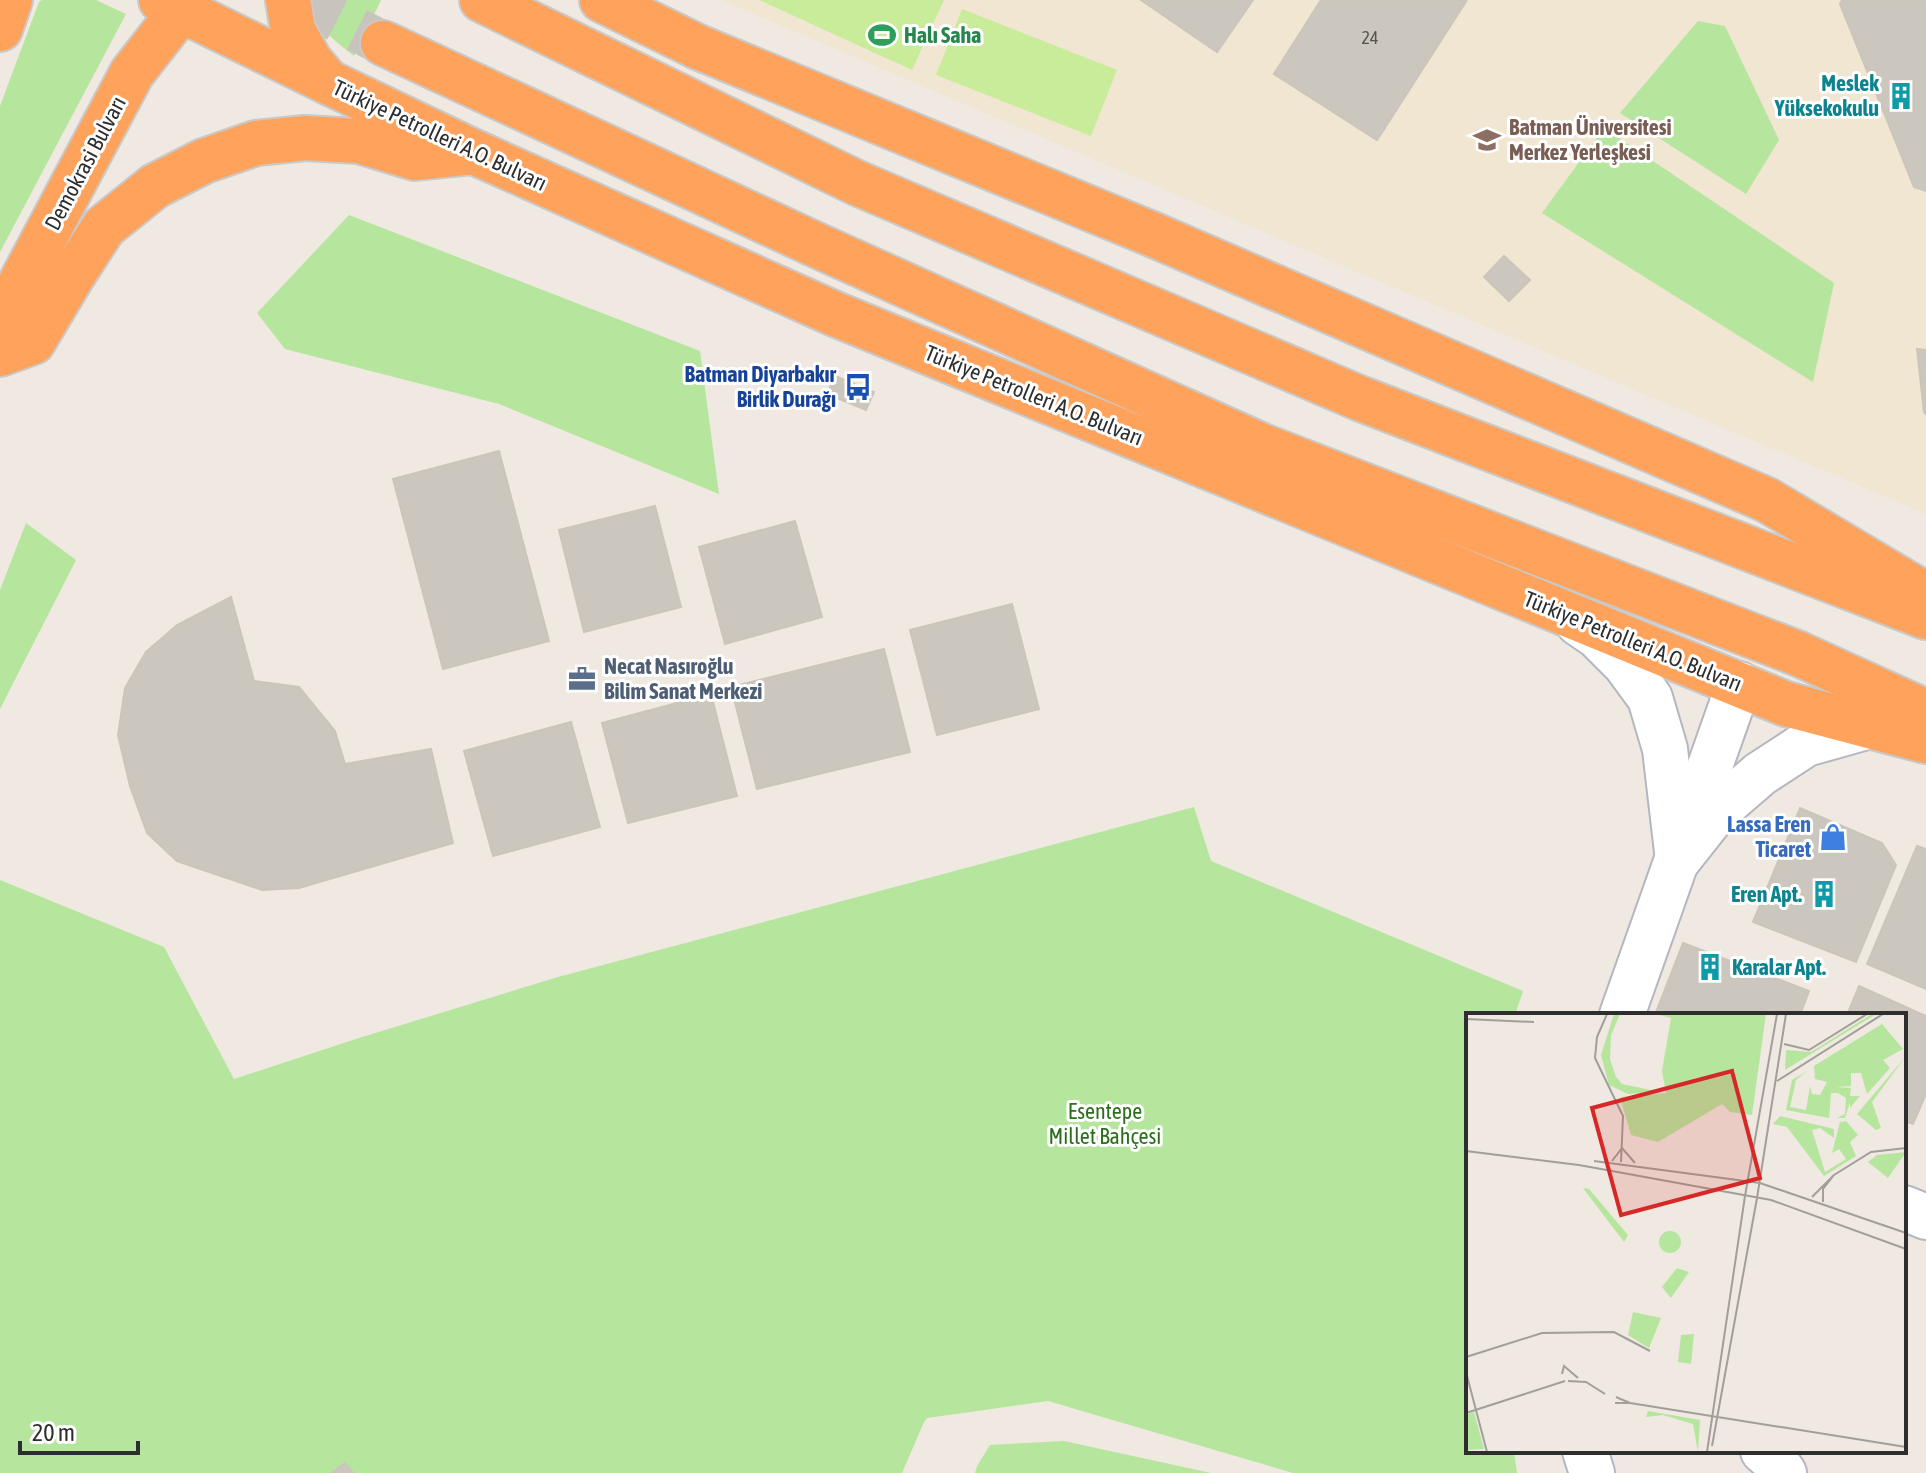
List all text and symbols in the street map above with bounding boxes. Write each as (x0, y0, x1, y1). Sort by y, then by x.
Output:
sports icon: Halı Saha (867, 20, 897, 50)
place label: Halı Saha (904, 22, 981, 48)
house number: 24 (1362, 27, 1378, 48)
place label: Meslek Yüksekokulu (1774, 70, 1879, 121)
street label: Türkiye Petrolleri A.O. Bulvarı (329, 74, 551, 196)
building icon: Meslek Yüksekokulu (1886, 81, 1916, 111)
street label: Demokrasi Bulvarı (39, 92, 131, 234)
place label: Batman Üniversitesi Merkez Yerleşkesi (1509, 114, 1672, 165)
school or university icon: Batman Üniversitesi Merkez Yerleşkesi (1472, 125, 1502, 155)
street label: Türkiye Petrolleri A.O. Bulvarı (921, 339, 1147, 451)
place label: Batman Diyarbakır Birlik Durağı (685, 361, 836, 412)
bus stop icon: Batman Diyarbakır Birlik Durağı (843, 372, 873, 402)
street label: Türkiye Petrolleri A.O. Bulvarı (1520, 585, 1746, 697)
place label: Necat Nasıroğlu Bilim Sanat Merkezi (604, 653, 762, 704)
office icon: Necat Nasıroğlu Bilim Sanat Merkezi (567, 664, 597, 694)
place label: Lassa Eren Ticaret (1727, 811, 1812, 862)
shop icon: Lassa Eren Ticaret (1818, 822, 1848, 852)
building icon: Eren Apt. (1809, 879, 1839, 909)
place label: Eren Apt. (1731, 881, 1802, 907)
building icon: Karalar Apt. (1695, 952, 1725, 982)
place label: Karalar Apt. (1732, 954, 1826, 980)
inset map (1466, 1013, 1906, 1453)
park label: Esentepe Millet Bahçesi (1049, 1098, 1161, 1149)
scale bar (20, 1405, 138, 1455)
text: 20 m (32, 1419, 75, 1446)

